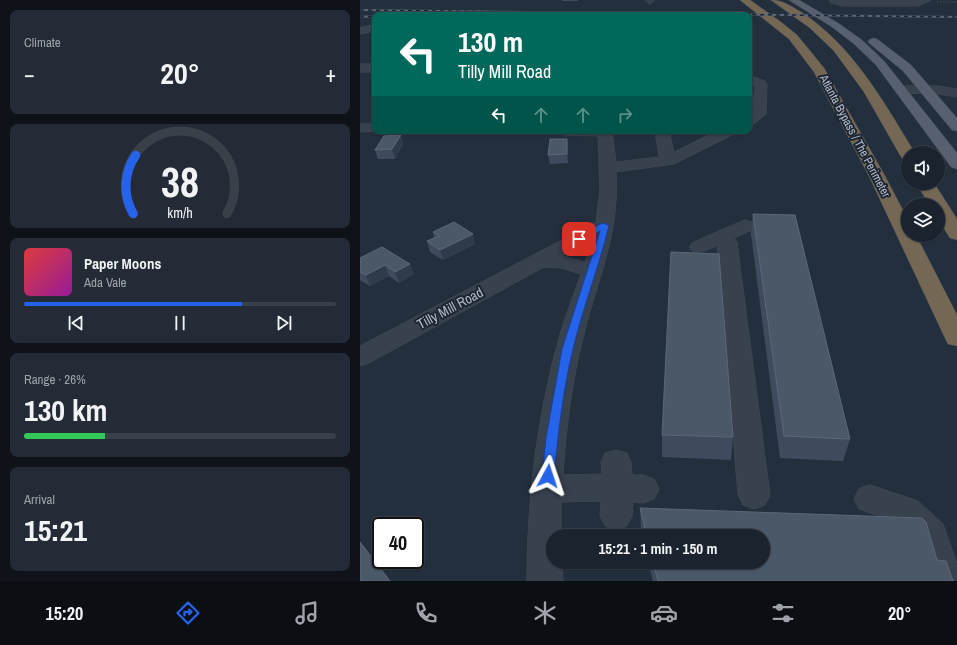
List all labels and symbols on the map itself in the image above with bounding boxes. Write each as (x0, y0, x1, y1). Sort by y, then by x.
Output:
street label: Atlanta Bypass / The Perimeter (815, 71, 894, 201)
pin (562, 222, 596, 256)
street label: Tilly Mill Road (414, 283, 486, 333)
position arrow (527, 455, 569, 497)
speed limit sign: 40 (372, 517, 424, 569)

